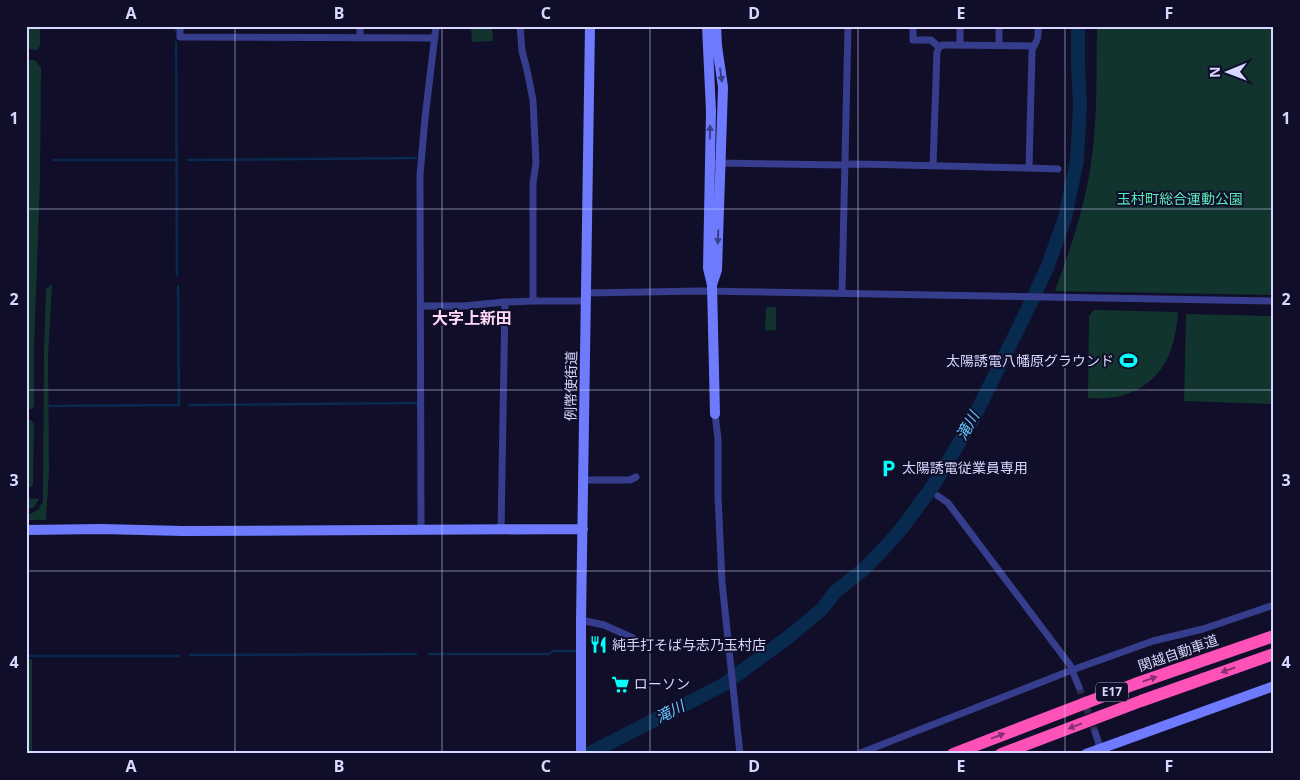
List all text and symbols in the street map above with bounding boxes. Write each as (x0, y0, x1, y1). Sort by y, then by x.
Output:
text: A (125, 2, 137, 24)
text: B (334, 2, 344, 24)
text: C (541, 2, 551, 24)
text: D (748, 2, 760, 24)
text: E (957, 2, 966, 24)
text: F (1165, 2, 1173, 24)
north arrow (1202, 48, 1252, 98)
text: N (1205, 66, 1224, 78)
one-way arrow (717, 67, 725, 83)
text: 1 (9, 107, 19, 129)
text: 1 (1281, 107, 1291, 129)
one-way arrow (706, 123, 714, 139)
park label: 玉村町総合運動公園 (1117, 189, 1243, 208)
one-way arrow (714, 229, 722, 245)
text: 2 (9, 288, 19, 310)
text: 2 (1281, 288, 1291, 310)
district label: 大字上新田 (432, 307, 512, 329)
street label: 例幣使街道 (560, 351, 581, 421)
place label: 太陽誘電八幡原グラウンド (946, 351, 1114, 370)
sports icon: 太陽誘電八幡原グラウンド (1118, 351, 1138, 371)
water label: 滝川 (951, 406, 984, 443)
parking icon: 太陽誘電従業員専用 (878, 458, 898, 478)
place label: 太陽誘電従業員専用 (902, 458, 1028, 477)
text: 3 (9, 469, 19, 491)
text: 3 (1281, 469, 1291, 491)
street label: 関越自動車道 (1135, 630, 1221, 675)
restaurant icon: 純手打そば与志乃玉村店 (588, 635, 608, 655)
place label: 純手打そば与志乃玉村店 (612, 635, 766, 654)
text: 4 (9, 651, 19, 673)
text: 4 (1281, 651, 1291, 673)
one-way arrow (1220, 667, 1235, 674)
supermarket icon: ローソン (610, 674, 630, 694)
place label: ローソン (634, 674, 690, 693)
one-way arrow (1143, 674, 1158, 682)
road number: E17 (1096, 682, 1128, 702)
water label: 滝川 (652, 694, 689, 727)
one-way arrow (1067, 722, 1082, 730)
one-way arrow (991, 732, 1006, 740)
text: A (125, 755, 137, 777)
text: B (334, 755, 344, 777)
text: C (541, 755, 551, 777)
text: D (748, 755, 760, 777)
text: E (957, 755, 966, 777)
text: F (1165, 755, 1173, 777)

